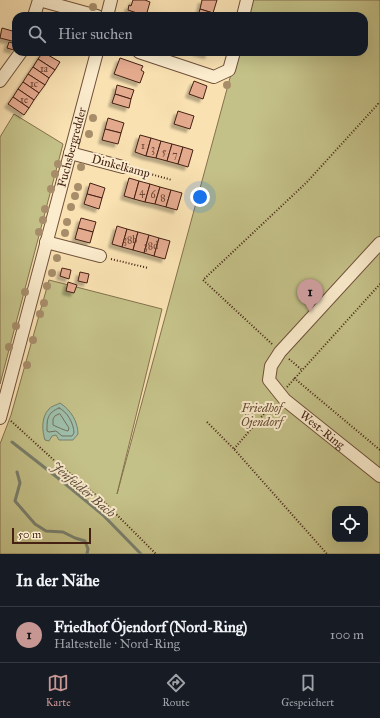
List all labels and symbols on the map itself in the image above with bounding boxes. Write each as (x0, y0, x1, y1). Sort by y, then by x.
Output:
house number: 1a (40, 63, 49, 75)
house number: 1c (30, 78, 38, 90)
house number: 1e (20, 94, 28, 106)
street label: Fuchsbergredder (54, 105, 89, 189)
house number: 1 (141, 140, 145, 152)
house number: 3 (151, 143, 155, 155)
house number: 5 (162, 146, 167, 158)
house number: 7 (172, 149, 178, 161)
street label: Dinkelkamp (90, 152, 152, 180)
house number: 4 (139, 186, 145, 198)
your location (190, 187, 210, 207)
house number: 6 (150, 189, 156, 201)
house number: 8 (160, 192, 166, 204)
house number: 38b (123, 234, 137, 246)
house number: 38d (144, 240, 158, 252)
pin: 1 (297, 279, 323, 312)
park label: Friedhof Öjendorf (241, 401, 286, 430)
street label: West-Ring (297, 408, 348, 453)
water label: Jenfelder Bach (47, 458, 119, 522)
scale bar (12, 526, 91, 545)

